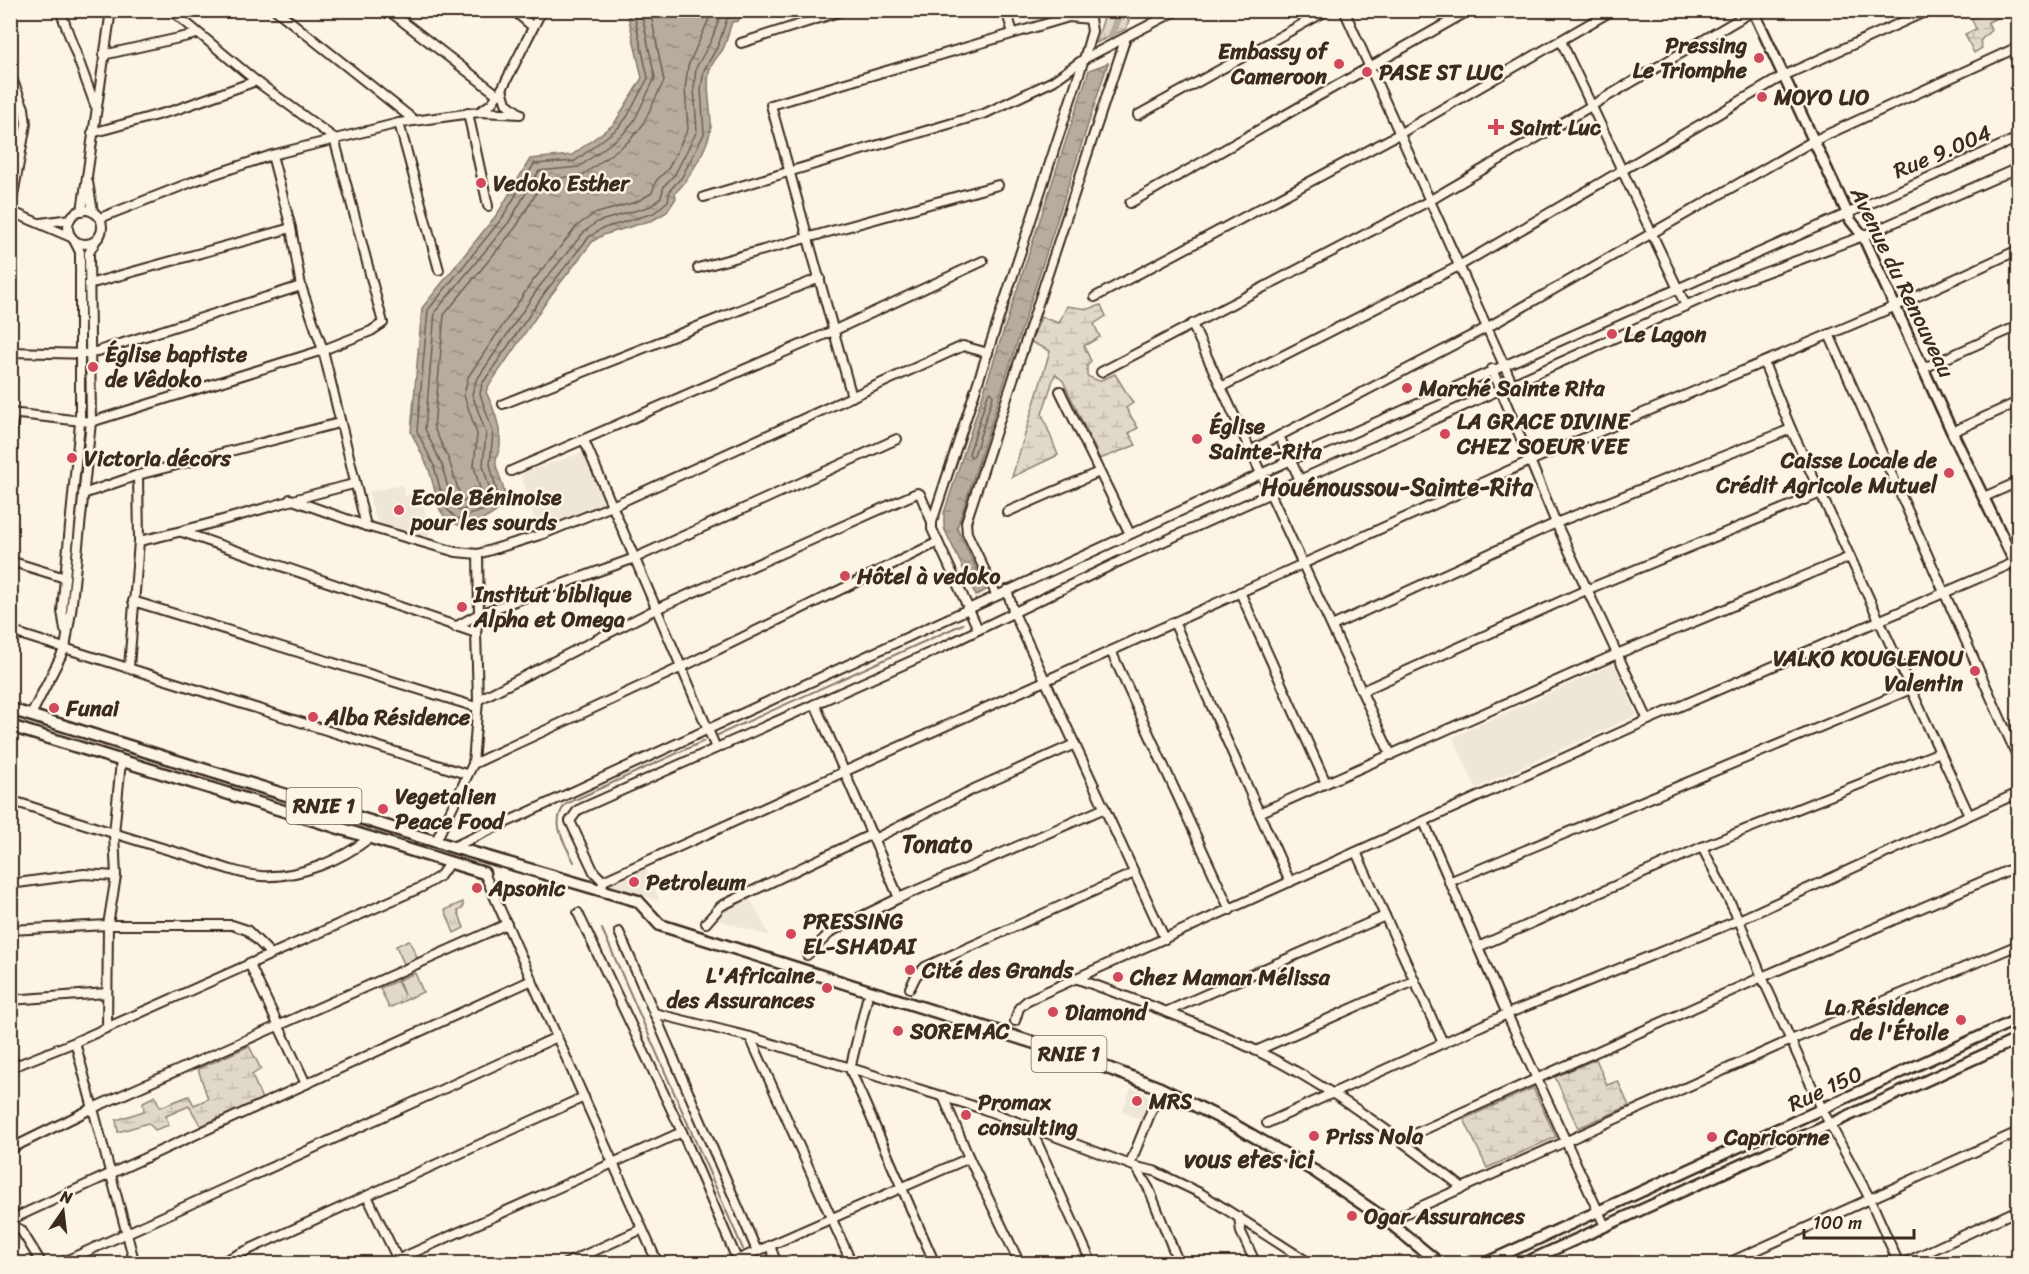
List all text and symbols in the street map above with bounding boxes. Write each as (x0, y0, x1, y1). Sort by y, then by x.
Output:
place label: Pressing Le Triomphe (1633, 26, 1748, 90)
place label: Embassy of Cameroon (1218, 32, 1329, 96)
marker: Pressing Le Triomphe (1752, 51, 1766, 65)
place label: PASE ST LUC (1379, 53, 1504, 92)
marker: Embassy of Cameroon (1332, 57, 1346, 71)
marker: PASE ST LUC (1360, 65, 1374, 79)
place label: MOYO LIO (1773, 78, 1870, 117)
marker: MOYO LIO (1755, 90, 1769, 104)
place label: Saint Luc (1509, 108, 1602, 147)
street label: Rue 9.004 (1887, 113, 1998, 190)
marker: Saint Luc (1487, 118, 1505, 136)
place label: Vedoko Esther (493, 164, 631, 203)
marker: Vedoko Esther (474, 176, 488, 190)
street label: Avenue du Renouveau (1839, 179, 1966, 385)
place label: Le Lagon (1624, 315, 1706, 354)
marker: Le Lagon (1605, 327, 1619, 341)
place label: Église baptiste de Vêdoko (105, 335, 248, 399)
marker: Église baptiste de Vêdoko (86, 360, 100, 374)
place label: Marché Sainte Rita (1418, 369, 1606, 408)
marker: Marché Sainte Rita (1400, 381, 1414, 395)
place label: LA GRACE DIVINE CHEZ SOEUR VEE (1456, 402, 1631, 466)
place label: Église Sainte-Rita (1208, 407, 1323, 471)
marker: LA GRACE DIVINE CHEZ SOEUR VEE (1438, 427, 1452, 441)
marker: Église Sainte-Rita (1190, 432, 1204, 446)
place label: Victoria décors (84, 439, 232, 478)
place label: Caisse Locale de Crédit Agricole Mutuel (1715, 441, 1938, 505)
marker: Victoria décors (65, 451, 79, 465)
district label: Houénoussou-Sainte-Rita (1261, 466, 1534, 508)
marker: Caisse Locale de Crédit Agricole Mutuel (1942, 466, 1956, 480)
place label: Ecole Béninoise pour les sourds (409, 478, 562, 542)
marker: Ecole Béninoise pour les sourds (392, 503, 406, 517)
place label: Hôtel à vedoko (856, 557, 1001, 596)
marker: Hôtel à vedoko (838, 569, 852, 583)
place label: Institut biblique Alpha et Omega (473, 575, 632, 639)
marker: Institut biblique Alpha et Omega (455, 600, 469, 614)
place label: VALKO KOUGLENOU Valentin (1773, 639, 1964, 703)
marker: VALKO KOUGLENOU Valentin (1968, 664, 1982, 678)
place label: Funai (65, 689, 120, 728)
place label: Alba Résidence (324, 698, 471, 737)
marker: Funai (47, 701, 61, 715)
marker: Alba Résidence (306, 710, 320, 724)
place label: Vegetalien Peace Food (395, 777, 506, 841)
road number: RNIE 1 (286, 788, 362, 824)
marker: Vegetalien Peace Food (376, 802, 390, 816)
district label: Tonato (902, 823, 972, 865)
place label: Petroleum (646, 863, 746, 902)
place label: Apsonic (488, 869, 566, 908)
marker: Petroleum (627, 875, 641, 889)
marker: Apsonic (470, 881, 484, 895)
place label: PRESSING EL-SHADAI (803, 902, 918, 966)
marker: PRESSING EL-SHADAI (784, 927, 798, 941)
place label: Cité des Grands (921, 951, 1074, 990)
place label: L'Africaine des Assurances (666, 956, 816, 1020)
place label: Chez Maman Mélissa (1129, 958, 1331, 997)
marker: Cité des Grands (903, 963, 917, 977)
marker: Chez Maman Mélissa (1111, 970, 1125, 984)
marker: L'Africaine des Assurances (820, 981, 834, 995)
place label: La Résidence de l'Étoile (1825, 988, 1950, 1052)
place label: Diamond (1065, 993, 1149, 1032)
marker: Diamond (1046, 1005, 1060, 1019)
place label: SOREMAC (909, 1012, 1010, 1051)
marker: La Résidence de l'Étoile (1954, 1013, 1968, 1027)
marker: SOREMAC (891, 1024, 905, 1038)
road number: RNIE 1 (1032, 1036, 1106, 1072)
street label: Rue 150 (1781, 1054, 1869, 1123)
place label: MRS (1148, 1082, 1192, 1121)
place label: Promax consulting (977, 1083, 1078, 1147)
marker: MRS (1130, 1094, 1144, 1108)
marker: Promax consulting (959, 1108, 973, 1122)
place label: Priss Nola (1326, 1117, 1424, 1156)
place label: Capricorne (1723, 1118, 1830, 1157)
marker: Priss Nola (1307, 1129, 1321, 1143)
marker: Capricorne (1705, 1130, 1719, 1144)
district label: vous etes ici (1184, 1138, 1315, 1180)
north arrow (33, 1181, 93, 1241)
text: N (57, 1181, 76, 1213)
place label: Ogar Assurances (1364, 1197, 1526, 1236)
scale bar (1804, 1202, 1914, 1240)
text: 100 m (1813, 1207, 1862, 1239)
marker: Ogar Assurances (1345, 1209, 1359, 1223)

